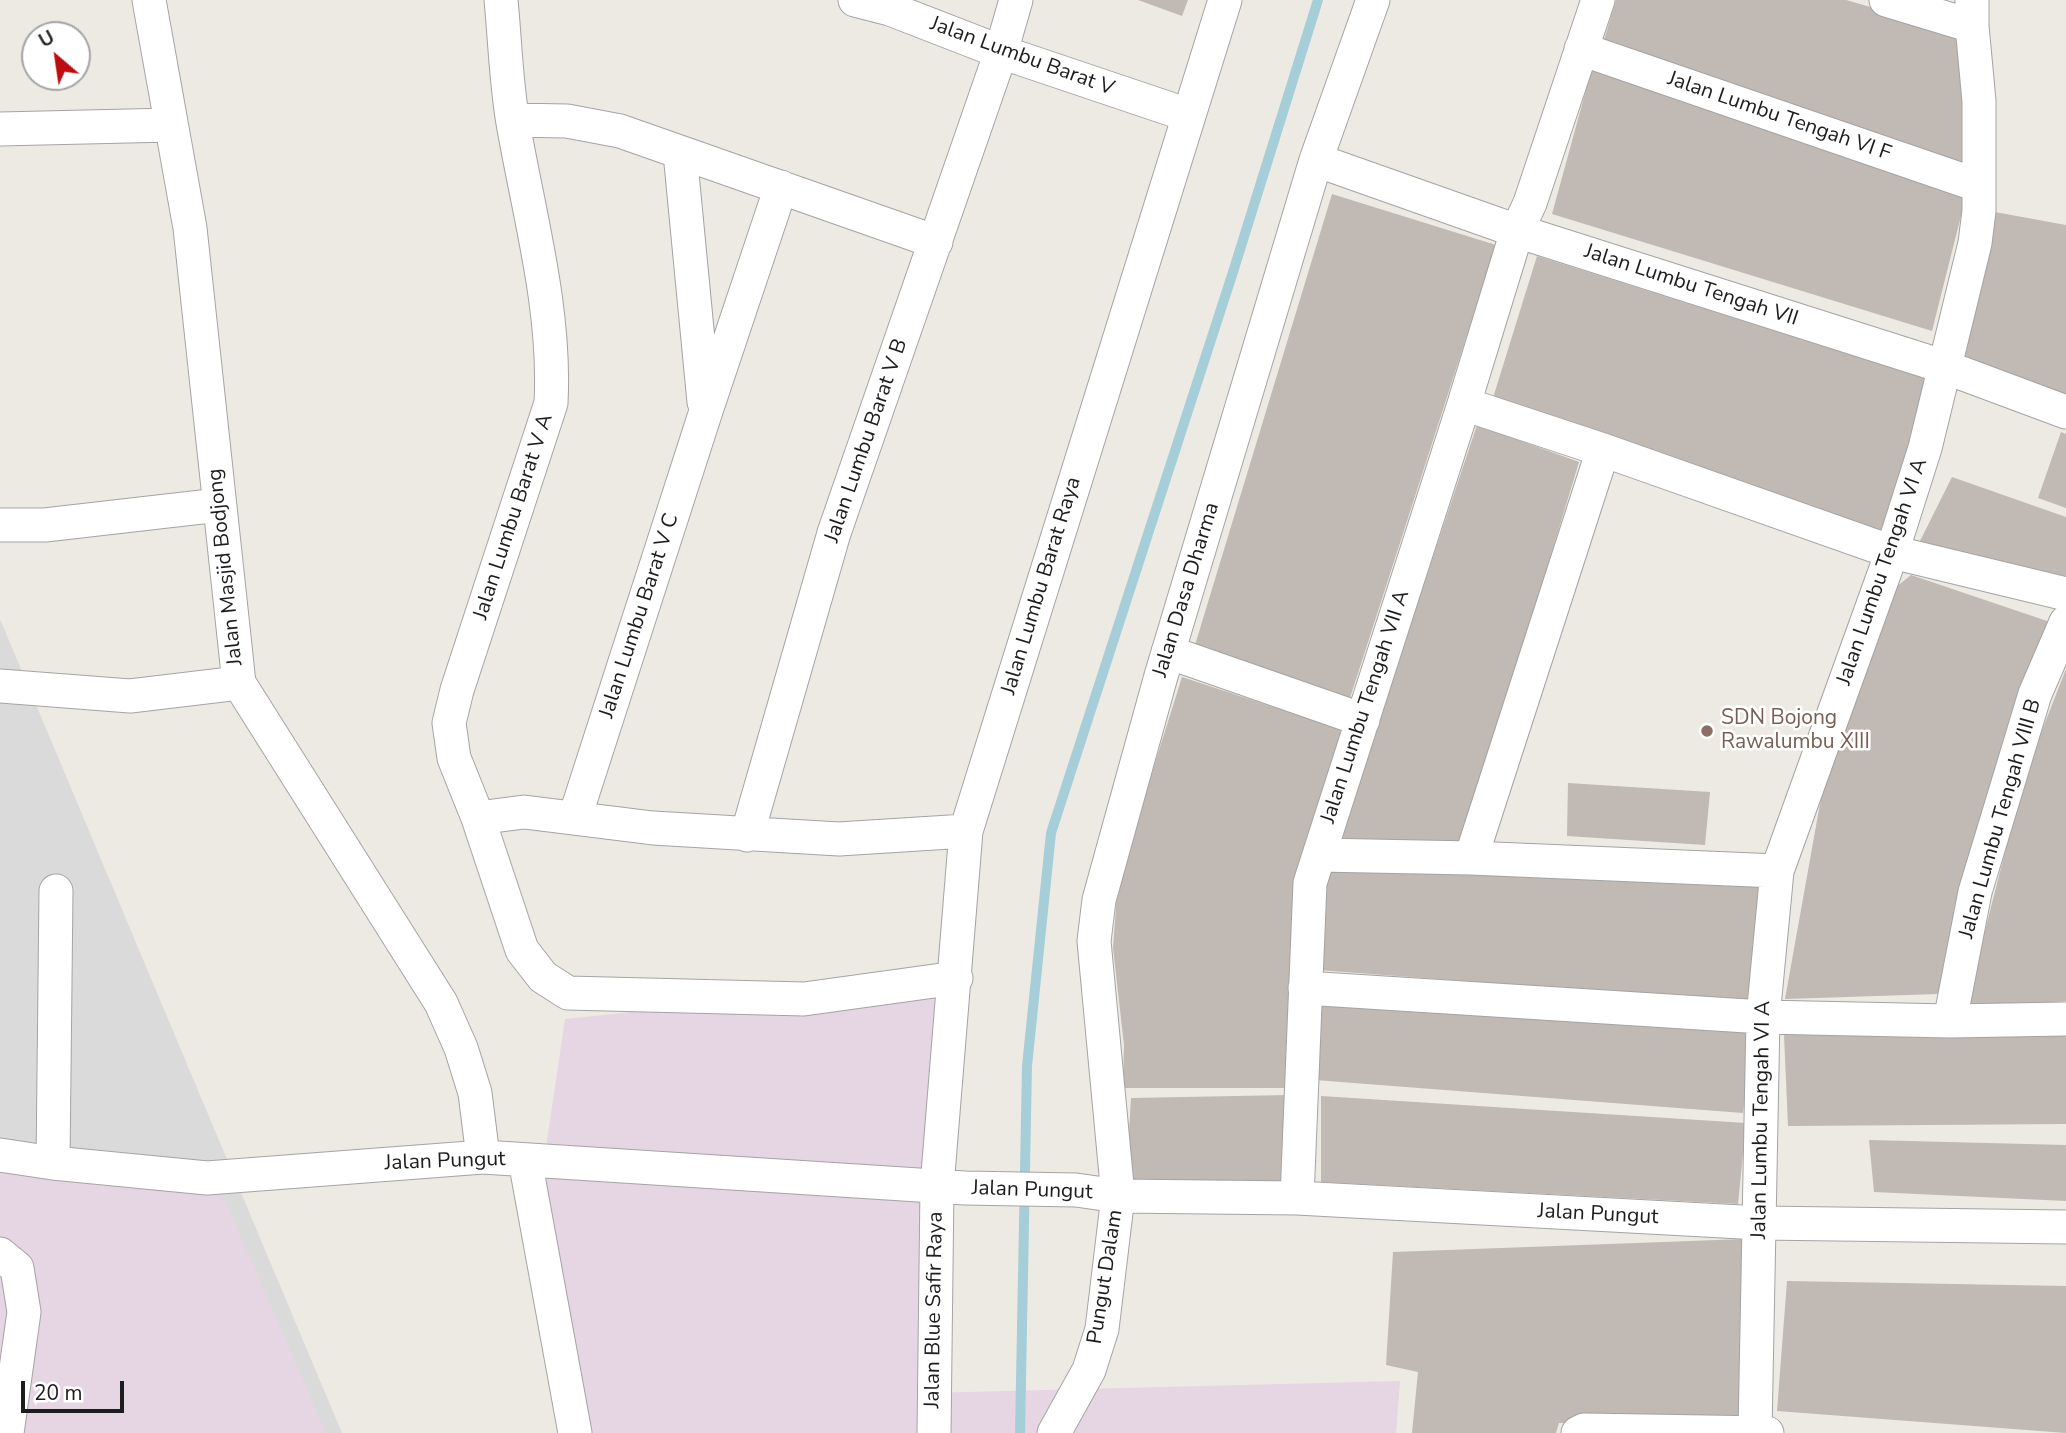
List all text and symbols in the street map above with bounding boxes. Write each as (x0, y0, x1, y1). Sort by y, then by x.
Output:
street label: Jalan Lumbu Barat V (927, 12, 1117, 102)
north arrow (21, 21, 91, 91)
text: U (34, 25, 59, 54)
street label: Jalan Lumbu Tengah VI F (1664, 67, 1894, 167)
street label: Jalan Lumbu Tengah VII (1581, 240, 1801, 332)
street label: Jalan Lumbu Barat V B (820, 336, 914, 546)
street label: Jalan Lumbu Barat V A (469, 411, 559, 623)
street label: Jalan Lumbu Tengah VI A (1832, 455, 1934, 689)
street label: Jalan Masjid Bodjong (203, 467, 249, 667)
street label: Jalan Lumbu Barat Raya (997, 474, 1087, 698)
street label: Jalan Dasa Dharma (1148, 500, 1226, 680)
street label: Jalan Lumbu Barat V C (595, 511, 685, 721)
street label: Jalan Lumbu Tengah VII A (1316, 587, 1416, 827)
street label: Jalan Lumbu Tengah VIII B (1955, 696, 2047, 942)
place label: SDN Bojong Rawalumbu XIII (1721, 706, 1870, 756)
marker: SDN Bojong Rawalumbu XIII (1699, 723, 1715, 739)
street label: Jalan Lumbu Tengah VI A (1747, 1001, 1777, 1239)
street label: Jalan Pungut (384, 1147, 506, 1177)
street label: Jalan Pungut (971, 1176, 1093, 1206)
street label: Jalan Pungut (1537, 1199, 1659, 1231)
street label: Pungut Dalam (1083, 1208, 1129, 1346)
street label: Jalan Blue Safir Raya (921, 1211, 949, 1409)
scale bar (24, 1366, 128, 1410)
text: 20 m (34, 1379, 83, 1407)

